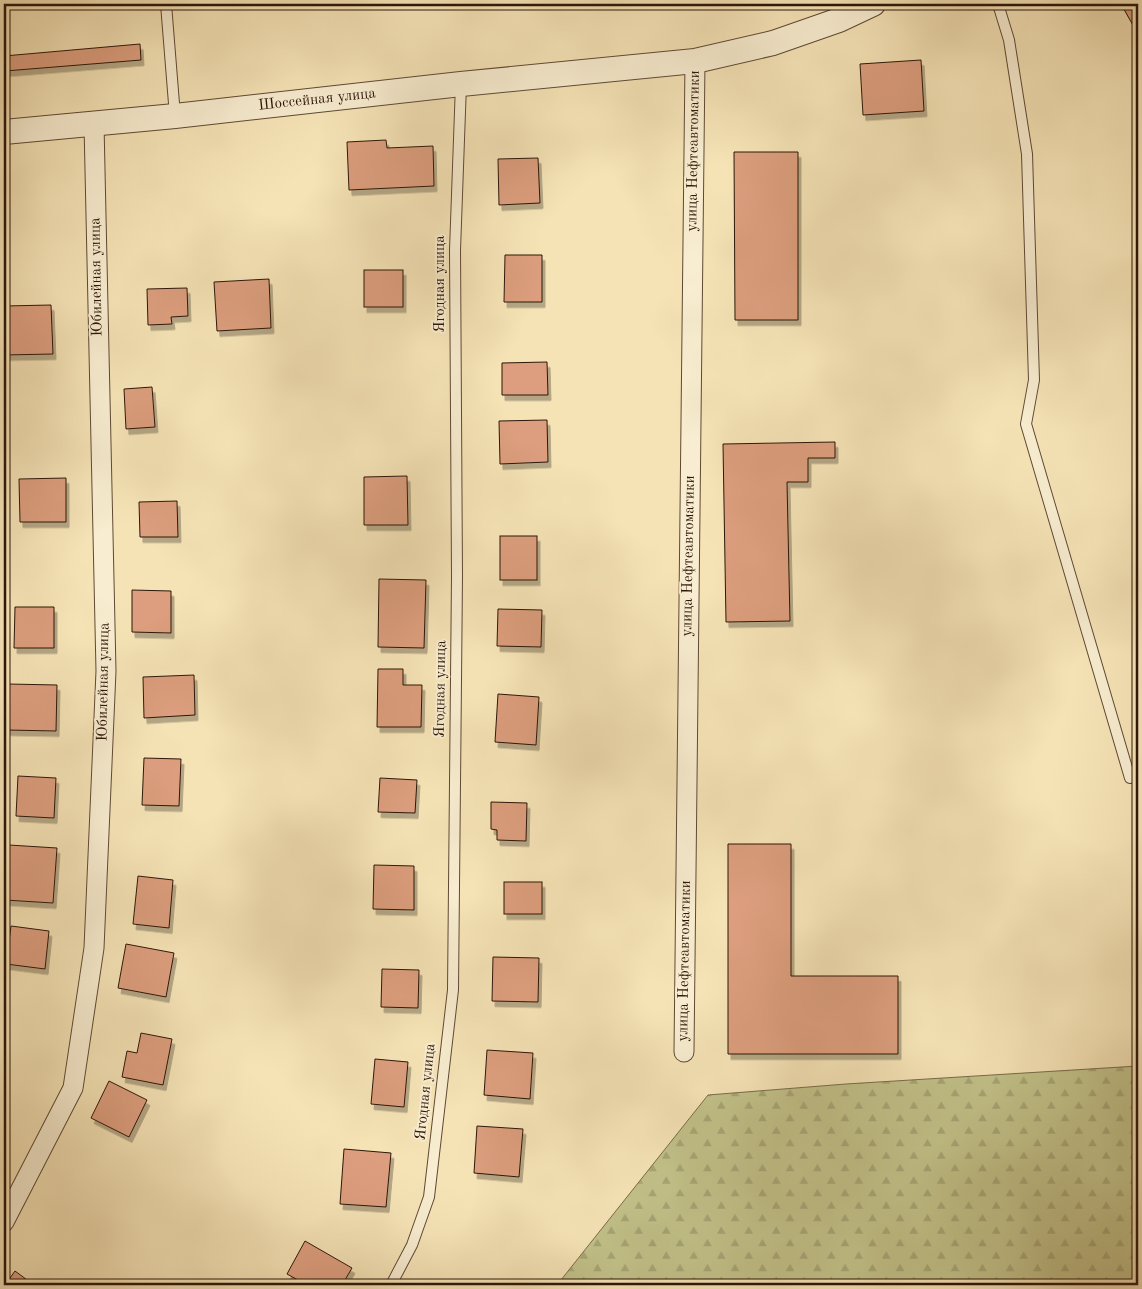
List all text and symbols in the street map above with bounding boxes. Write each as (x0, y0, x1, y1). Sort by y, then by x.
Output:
street label: улица Нефтеавтоматики (685, 70, 703, 232)
street label: Шоссейная улица (258, 86, 377, 114)
street label: Юбилейная улица (88, 217, 106, 337)
street label: Ягодная улица (433, 235, 448, 333)
street label: улица Нефтеавтоматики (680, 475, 698, 637)
street label: Юбилейная улица (95, 622, 113, 742)
street label: Ягодная улица (433, 640, 449, 738)
street label: улица Нефтеавтоматики (676, 880, 694, 1042)
street label: Ягодная улица (413, 1042, 439, 1141)

